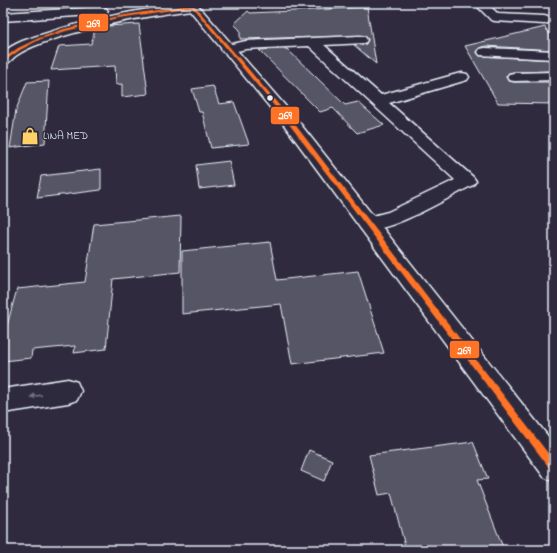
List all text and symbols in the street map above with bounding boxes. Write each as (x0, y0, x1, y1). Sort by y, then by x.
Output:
line badge: 269 (78, 13, 109, 32)
text: 269 (85, 16, 100, 32)
unlabelled marker (265, 93, 275, 103)
line badge: 269 (270, 106, 300, 125)
text: 269 (277, 108, 292, 124)
shop icon: LINA MED (20, 126, 40, 146)
place label: LINA MED (43, 128, 88, 144)
line badge: 269 (449, 340, 480, 359)
text: 269 (456, 343, 471, 359)
one-way arrow (30, 393, 42, 399)

